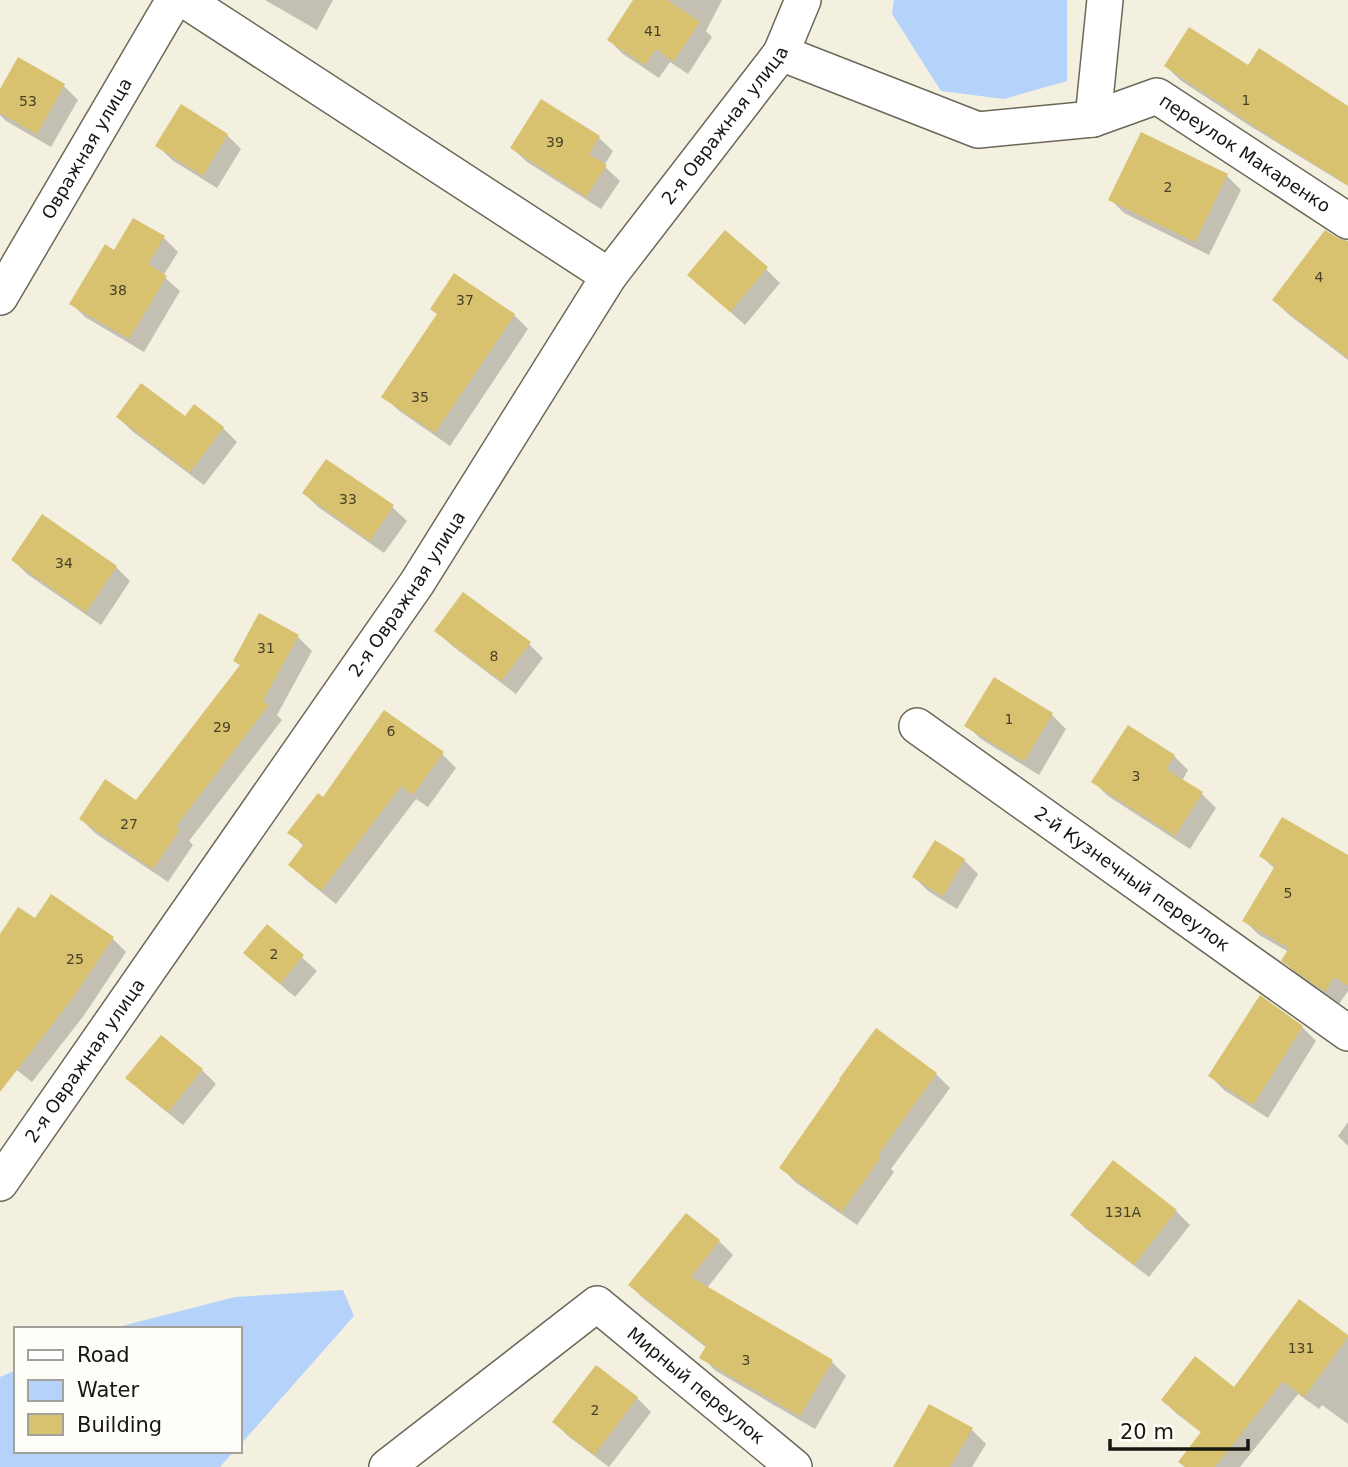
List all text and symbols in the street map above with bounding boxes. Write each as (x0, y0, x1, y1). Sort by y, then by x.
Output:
house number: 41 (644, 23, 662, 39)
street label: 2-я Овражная улица (657, 43, 792, 208)
street label: Овражная улица (37, 74, 136, 223)
street label: переулок Макаренко (1156, 90, 1334, 217)
house number: 1 (1242, 92, 1250, 108)
house number: 53 (19, 93, 37, 109)
house number: 39 (546, 134, 564, 150)
house number: 2 (1164, 179, 1172, 195)
house number: 4 (1315, 269, 1324, 285)
house number: 38 (109, 282, 127, 298)
house number: 37 (456, 292, 474, 308)
house number: 35 (411, 389, 429, 405)
house number: 33 (339, 491, 357, 507)
street label: 2-я Овражная улица (344, 507, 469, 681)
house number: 34 (55, 555, 73, 571)
house number: 31 (257, 640, 275, 656)
house number: 8 (490, 648, 498, 664)
house number: 1 (1005, 711, 1013, 727)
house number: 29 (213, 719, 231, 735)
house number: 6 (387, 723, 396, 739)
house number: 3 (1132, 768, 1140, 784)
street label: 2-й Кузнечный переулок (1031, 802, 1234, 955)
house number: 27 (120, 816, 138, 832)
house number: 5 (1284, 885, 1292, 901)
house number: 2 (270, 946, 278, 962)
house number: 25 (66, 951, 84, 967)
street label: 2-я Овражная улица (20, 974, 149, 1146)
house number: 131А (1105, 1204, 1142, 1220)
street label: Мирный переулок (623, 1323, 769, 1448)
legend (14, 1327, 242, 1453)
house number: 131 (1288, 1340, 1314, 1356)
text: Road (77, 1343, 130, 1367)
house number: 3 (742, 1352, 750, 1368)
text: Water (77, 1378, 139, 1402)
house number: 2 (591, 1402, 599, 1418)
scale bar (1110, 1408, 1248, 1452)
text: Building (77, 1413, 162, 1437)
text: 20 m (1120, 1420, 1174, 1444)

